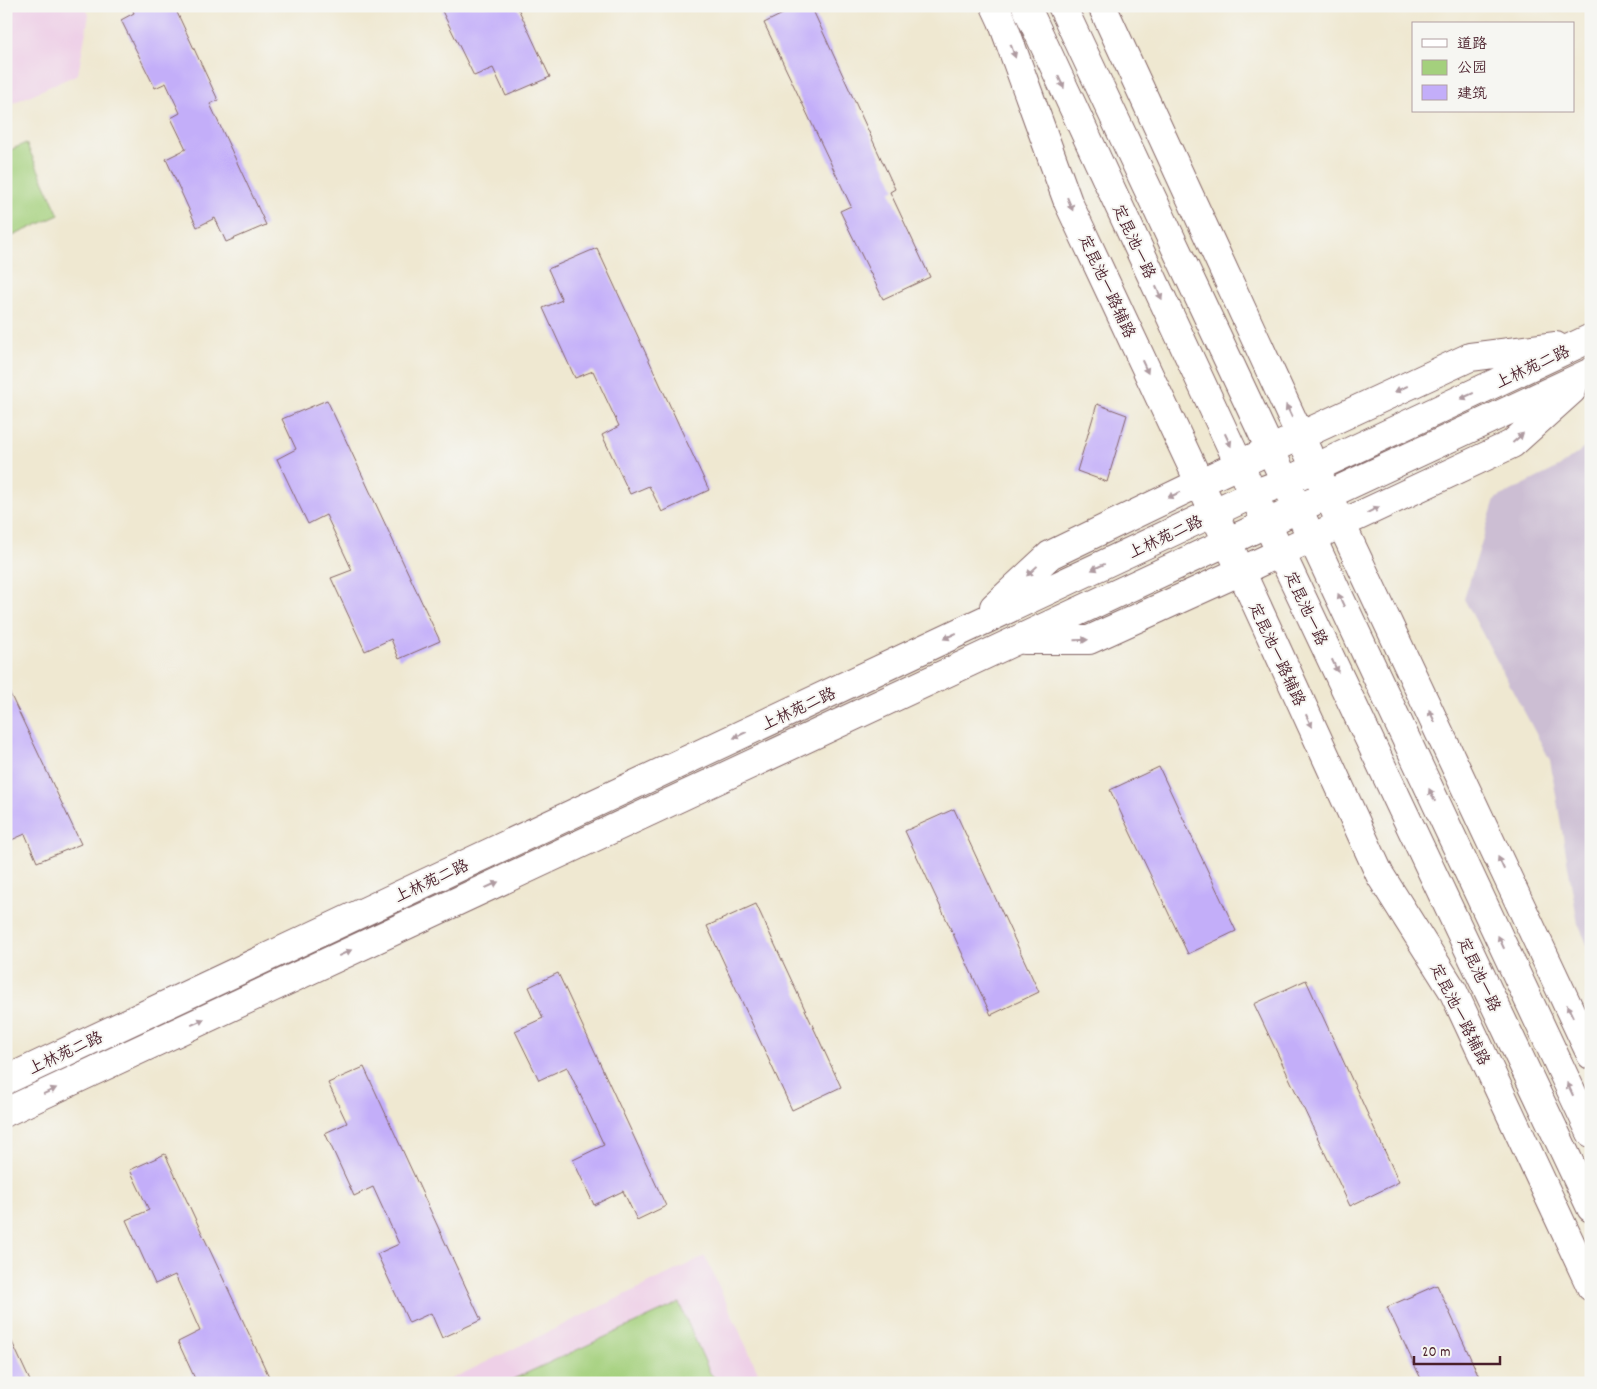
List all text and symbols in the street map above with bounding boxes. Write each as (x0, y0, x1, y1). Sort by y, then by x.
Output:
legend (1412, 22, 1574, 112)
text: 道路 (1457, 34, 1487, 56)
one-way arrow (1010, 44, 1017, 59)
text: 公园 (1457, 58, 1487, 80)
one-way arrow (1058, 75, 1066, 89)
text: 建筑 (1457, 84, 1487, 106)
one-way arrow (1066, 197, 1074, 211)
street label: 定昆池一路 (1105, 201, 1160, 283)
street label: 定昆池一路辅路 (1072, 231, 1140, 343)
one-way arrow (1156, 286, 1164, 300)
street label: 上林苑二路 (1492, 341, 1574, 396)
one-way arrow (1142, 360, 1150, 374)
one-way arrow (1394, 386, 1408, 394)
one-way arrow (1460, 392, 1474, 400)
one-way arrow (1285, 403, 1294, 418)
one-way arrow (1224, 433, 1232, 447)
one-way arrow (1512, 433, 1525, 444)
one-way arrow (1167, 491, 1182, 499)
one-way arrow (1366, 506, 1380, 514)
street label: 上林苑二路 (1125, 511, 1207, 566)
one-way arrow (1091, 563, 1105, 571)
one-way arrow (1026, 565, 1038, 577)
street label: 定昆池一路 (1277, 568, 1332, 650)
one-way arrow (1337, 593, 1345, 607)
street label: 定昆池一路辅路 (1242, 599, 1310, 711)
one-way arrow (943, 632, 958, 640)
one-way arrow (1073, 636, 1089, 644)
one-way arrow (1331, 659, 1339, 673)
street label: 上林苑二路 (758, 683, 840, 738)
one-way arrow (1428, 709, 1436, 723)
one-way arrow (1305, 714, 1313, 728)
one-way arrow (733, 731, 747, 739)
one-way arrow (1428, 788, 1436, 802)
street label: 上林苑二路 (391, 855, 473, 910)
one-way arrow (1497, 856, 1505, 871)
one-way arrow (485, 880, 499, 888)
street label: 定昆池一路 (1450, 934, 1505, 1016)
one-way arrow (1497, 935, 1505, 949)
one-way arrow (338, 949, 352, 957)
street label: 定昆池一路辅路 (1423, 960, 1494, 1070)
one-way arrow (1566, 1004, 1574, 1018)
one-way arrow (190, 1018, 205, 1027)
street label: 上林苑二路 (25, 1027, 107, 1082)
one-way arrow (1566, 1082, 1574, 1096)
one-way arrow (43, 1087, 57, 1095)
scale bar (1414, 1334, 1501, 1366)
text: 20 m (1422, 1342, 1450, 1364)

